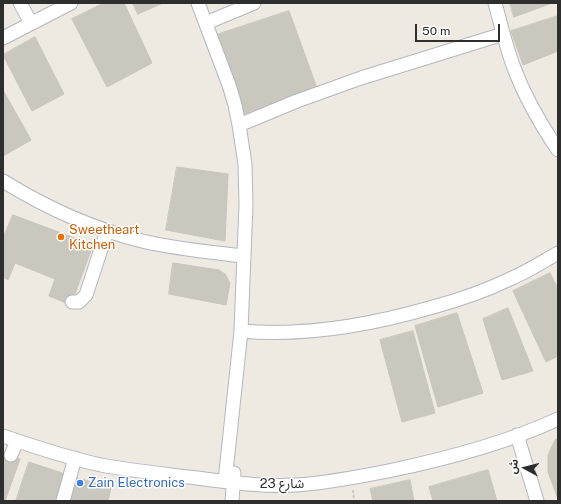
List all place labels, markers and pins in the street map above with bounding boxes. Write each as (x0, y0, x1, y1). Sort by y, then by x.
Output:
place label: Sweetheart Kitchen (69, 222, 139, 253)
marker: Sweetheart Kitchen (56, 232, 66, 242)
place label: Zain Electronics (88, 475, 185, 491)
marker: Zain Electronics (75, 478, 85, 488)

